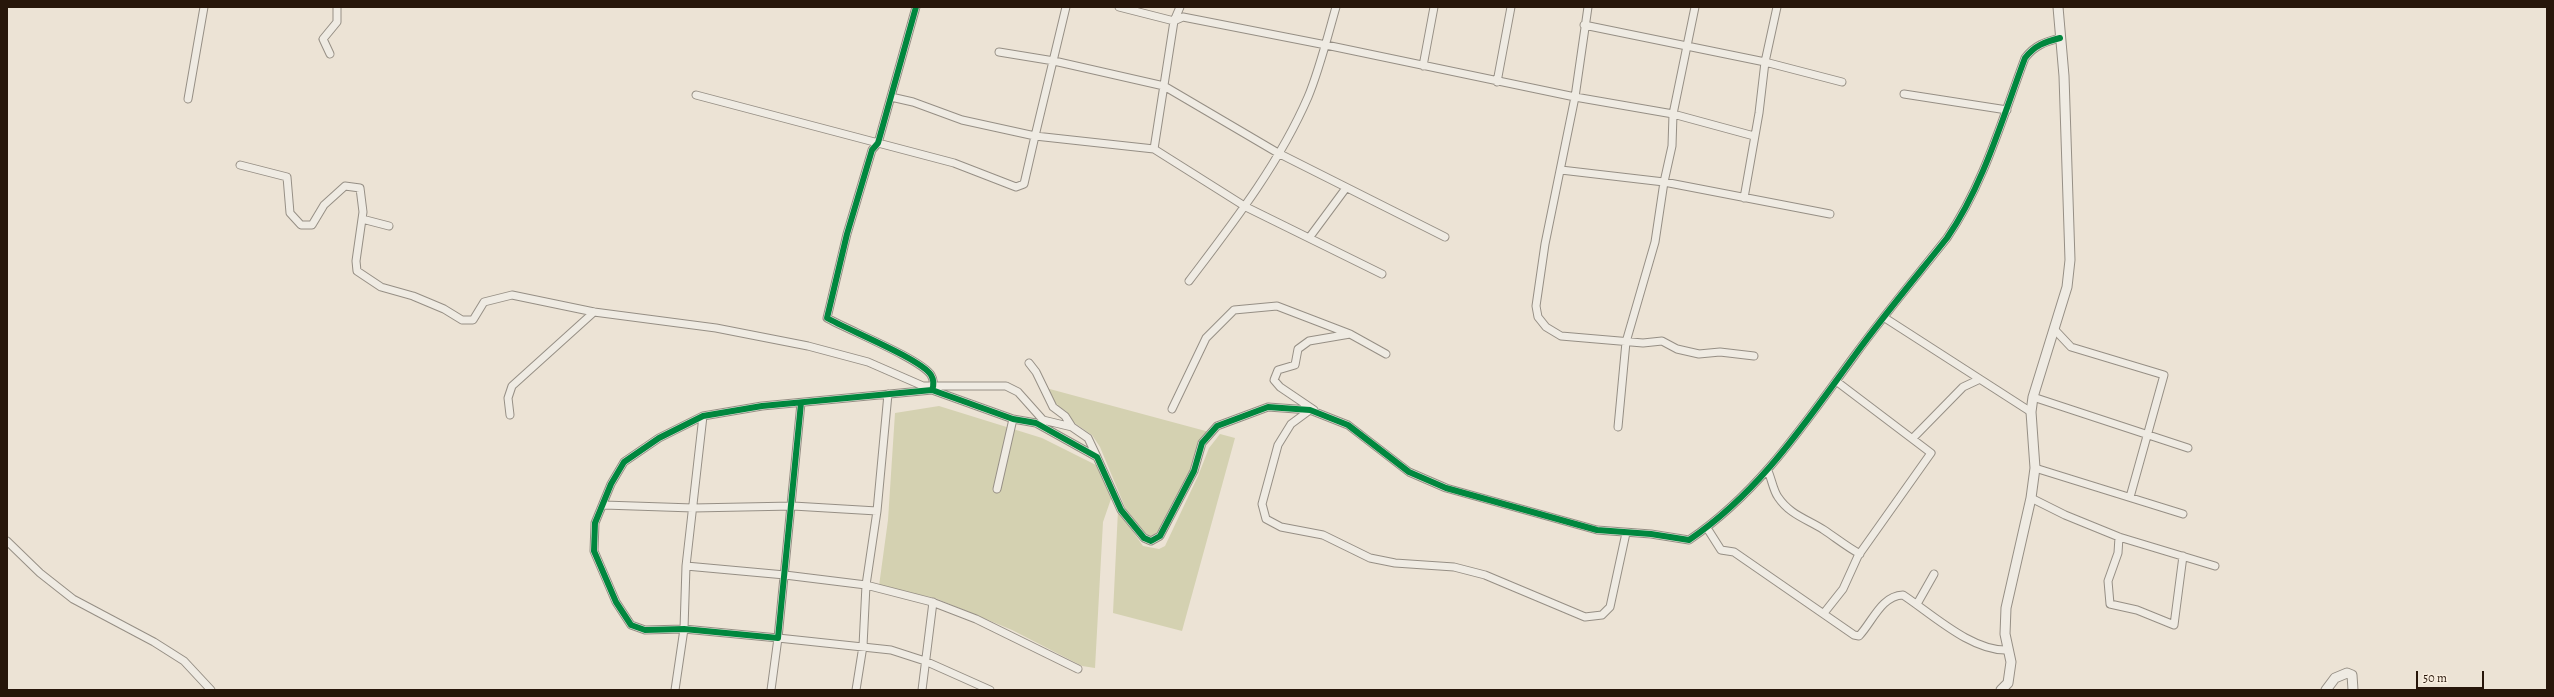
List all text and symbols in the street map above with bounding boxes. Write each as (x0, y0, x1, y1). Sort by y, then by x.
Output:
scale bar (2418, 663, 2486, 689)
text: 50 m (2423, 670, 2447, 686)

